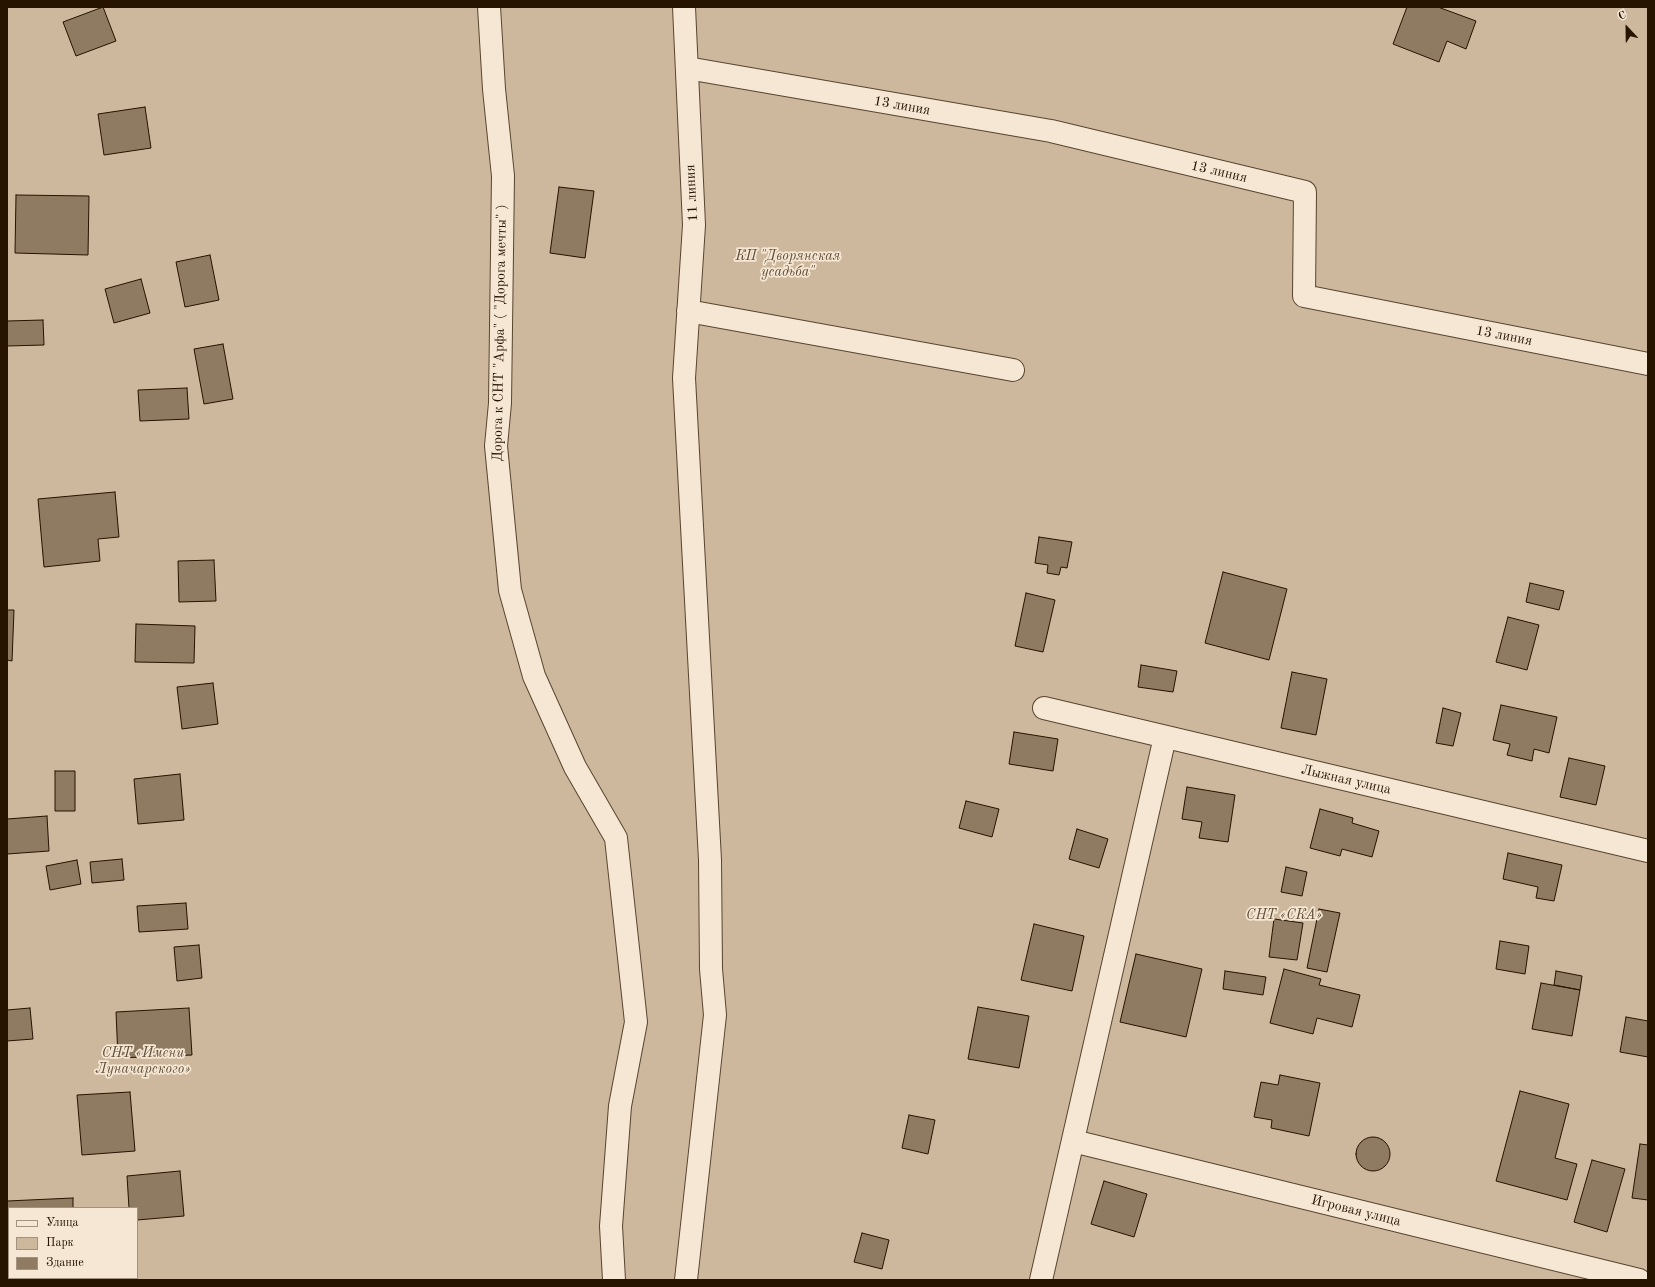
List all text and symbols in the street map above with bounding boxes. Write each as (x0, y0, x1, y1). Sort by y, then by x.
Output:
north arrow (1607, 8, 1647, 48)
text: С (1617, 10, 1628, 23)
street label: 13 линия (872, 93, 932, 119)
street label: 13 линия (1189, 157, 1249, 187)
street label: 11 линия (682, 164, 702, 222)
street label: Дорога к СНТ "Арфа" ( "Дорога мечты" ) (489, 204, 511, 462)
park label: КП "Дворянская усадьба" (736, 248, 840, 280)
street label: 13 линия (1474, 322, 1534, 350)
street label: Лыжная улица (1299, 761, 1393, 799)
park label: СНТ «СКА» (1246, 907, 1322, 923)
park label: СНТ «Имени Луначарского» (96, 1045, 190, 1078)
street label: Игровая улица (1309, 1192, 1403, 1230)
legend (8, 1207, 138, 1279)
text: Улица (46, 1217, 79, 1229)
text: Парк (46, 1237, 74, 1249)
text: Здание (46, 1257, 84, 1269)

